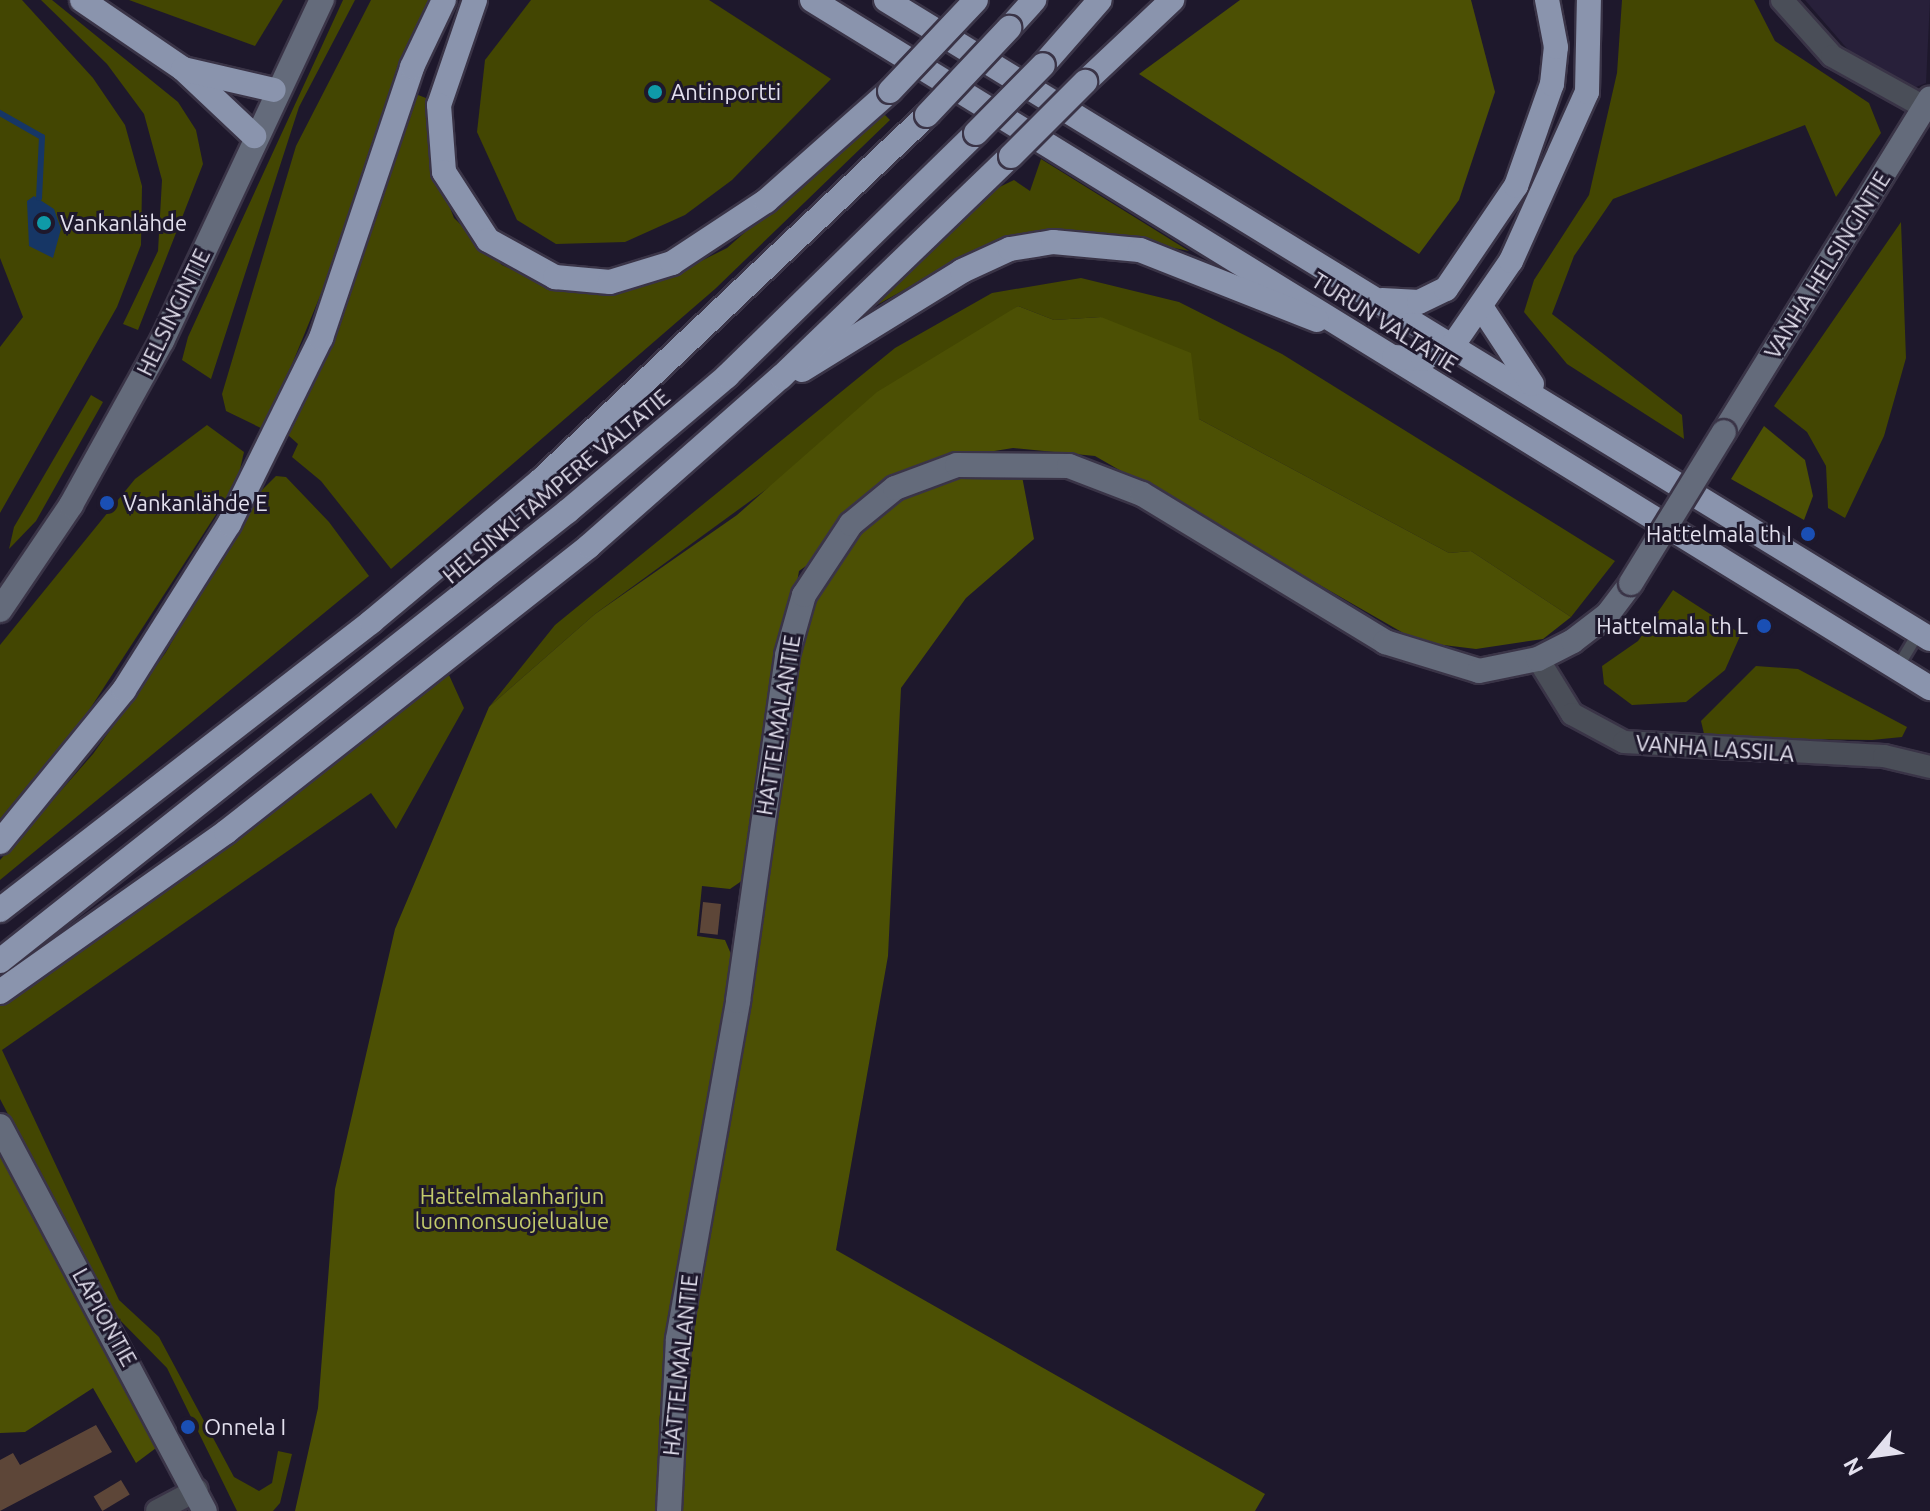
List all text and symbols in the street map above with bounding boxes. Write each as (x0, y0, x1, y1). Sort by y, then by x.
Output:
place label: Antinportti (671, 79, 781, 105)
marker: Antinportti (646, 83, 664, 101)
street label: VANHA HELSINGINTIE (1759, 167, 1895, 363)
place label: Vankanlähde (60, 210, 187, 236)
marker: Vankanlähde (35, 214, 53, 232)
street label: HELSINGINTIE (131, 244, 215, 380)
street label: TURUN VALTATIE (1307, 267, 1463, 377)
street label: HELSINKI-TAMPERE VALTATIE (437, 383, 675, 589)
place label: Vankanlähde E (123, 490, 267, 516)
marker: Vankanlähde E (98, 494, 116, 512)
place label: Hattelmala th I (1646, 521, 1792, 547)
marker: Hattelmala th I (1799, 525, 1817, 543)
place label: Hattelmala th L (1596, 613, 1748, 639)
marker: Hattelmala th L (1755, 617, 1773, 635)
street label: HATTELMALANTIE (751, 633, 805, 817)
street label: VANHA LASSILA (1635, 729, 1795, 767)
park label: Hattelmalanharjun luonnonsuojelualue (415, 1182, 609, 1234)
street label: LAPIONTIE (67, 1263, 143, 1371)
street label: HATTELMALANTIE (657, 1273, 703, 1457)
place label: Onnela I (204, 1414, 286, 1440)
north arrow (1834, 1415, 1914, 1495)
marker: Onnela I (179, 1418, 197, 1436)
text: N (1838, 1454, 1867, 1480)

